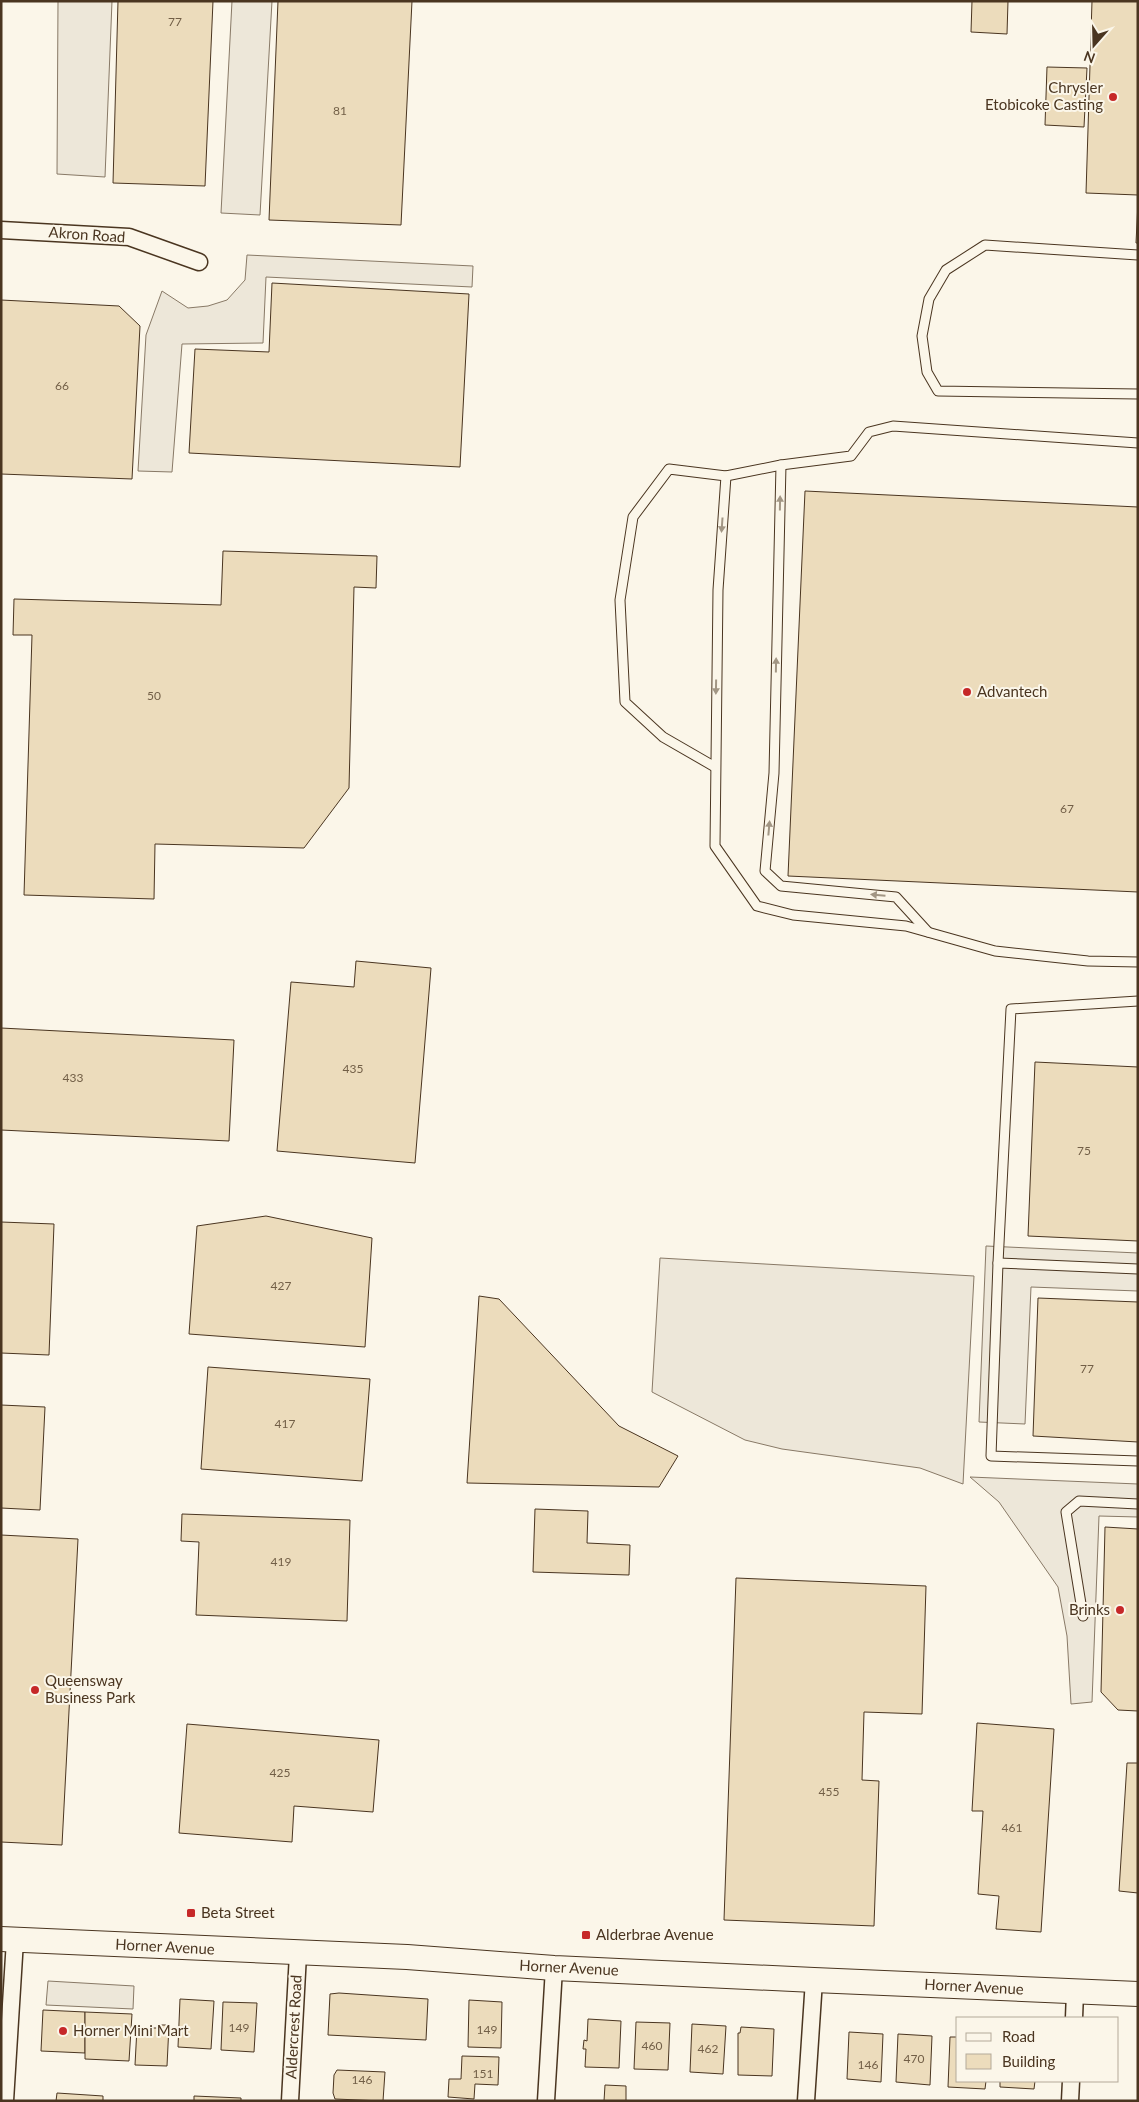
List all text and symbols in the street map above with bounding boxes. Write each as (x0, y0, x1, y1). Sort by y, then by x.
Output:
house number: 77 (168, 14, 182, 29)
north arrow (1069, 20, 1119, 70)
text: N (1081, 48, 1097, 68)
place label: Chrysler Etobicoke Casting (985, 78, 1104, 113)
marker: Chrysler Etobicoke Casting (1107, 91, 1119, 103)
house number: 81 (333, 103, 347, 118)
street label: Akron Road (48, 222, 126, 246)
house number: 66 (55, 378, 69, 393)
one-way arrow (776, 495, 784, 511)
one-way arrow (718, 517, 726, 533)
one-way arrow (772, 657, 780, 673)
one-way arrow (712, 679, 720, 695)
place label: Advantech (977, 682, 1047, 700)
marker: Advantech (961, 686, 973, 698)
house number: 50 (147, 688, 161, 703)
house number: 67 (1060, 801, 1074, 816)
one-way arrow (765, 819, 773, 835)
one-way arrow (870, 891, 886, 899)
house number: 435 (343, 1061, 363, 1076)
house number: 433 (63, 1070, 83, 1085)
house number: 75 (1077, 1143, 1091, 1158)
house number: 427 (271, 1278, 291, 1293)
house number: 77 (1080, 1361, 1094, 1376)
house number: 417 (275, 1416, 295, 1431)
house number: 419 (271, 1554, 291, 1569)
place label: Brinks (1069, 1600, 1110, 1618)
marker: Brinks (1114, 1604, 1126, 1616)
place label: Queensway Business Park (45, 1671, 136, 1706)
marker: Queensway Business Park (29, 1684, 41, 1696)
house number: 425 (270, 1765, 290, 1780)
house number: 455 (819, 1784, 839, 1799)
house number: 461 (1002, 1820, 1022, 1835)
place label: Beta Street (201, 1903, 275, 1921)
marker: Beta Street (185, 1907, 197, 1919)
place label: Alderbrae Avenue (596, 1925, 714, 1943)
marker: Alderbrae Avenue (580, 1929, 592, 1941)
street label: Horner Avenue (115, 1934, 215, 1958)
street label: Horner Avenue (519, 1955, 619, 1979)
street label: Aldercrest Road (281, 1974, 305, 2080)
street label: Horner Avenue (924, 1974, 1024, 1998)
legend (956, 2017, 1119, 2082)
house number: 149 (229, 2020, 249, 2035)
place label: Horner Mini Mart (73, 2021, 189, 2039)
house number: 149 (477, 2022, 497, 2037)
marker: Horner Mini Mart (57, 2025, 69, 2037)
text: Road (1002, 2027, 1035, 2045)
house number: 460 (642, 2038, 662, 2053)
house number: 462 (698, 2041, 718, 2056)
house number: 470 (904, 2051, 924, 2066)
text: Building (1002, 2052, 1055, 2070)
house number: 146 (858, 2057, 878, 2072)
house number: 151 (473, 2066, 493, 2081)
house number: 146 (352, 2072, 372, 2087)

